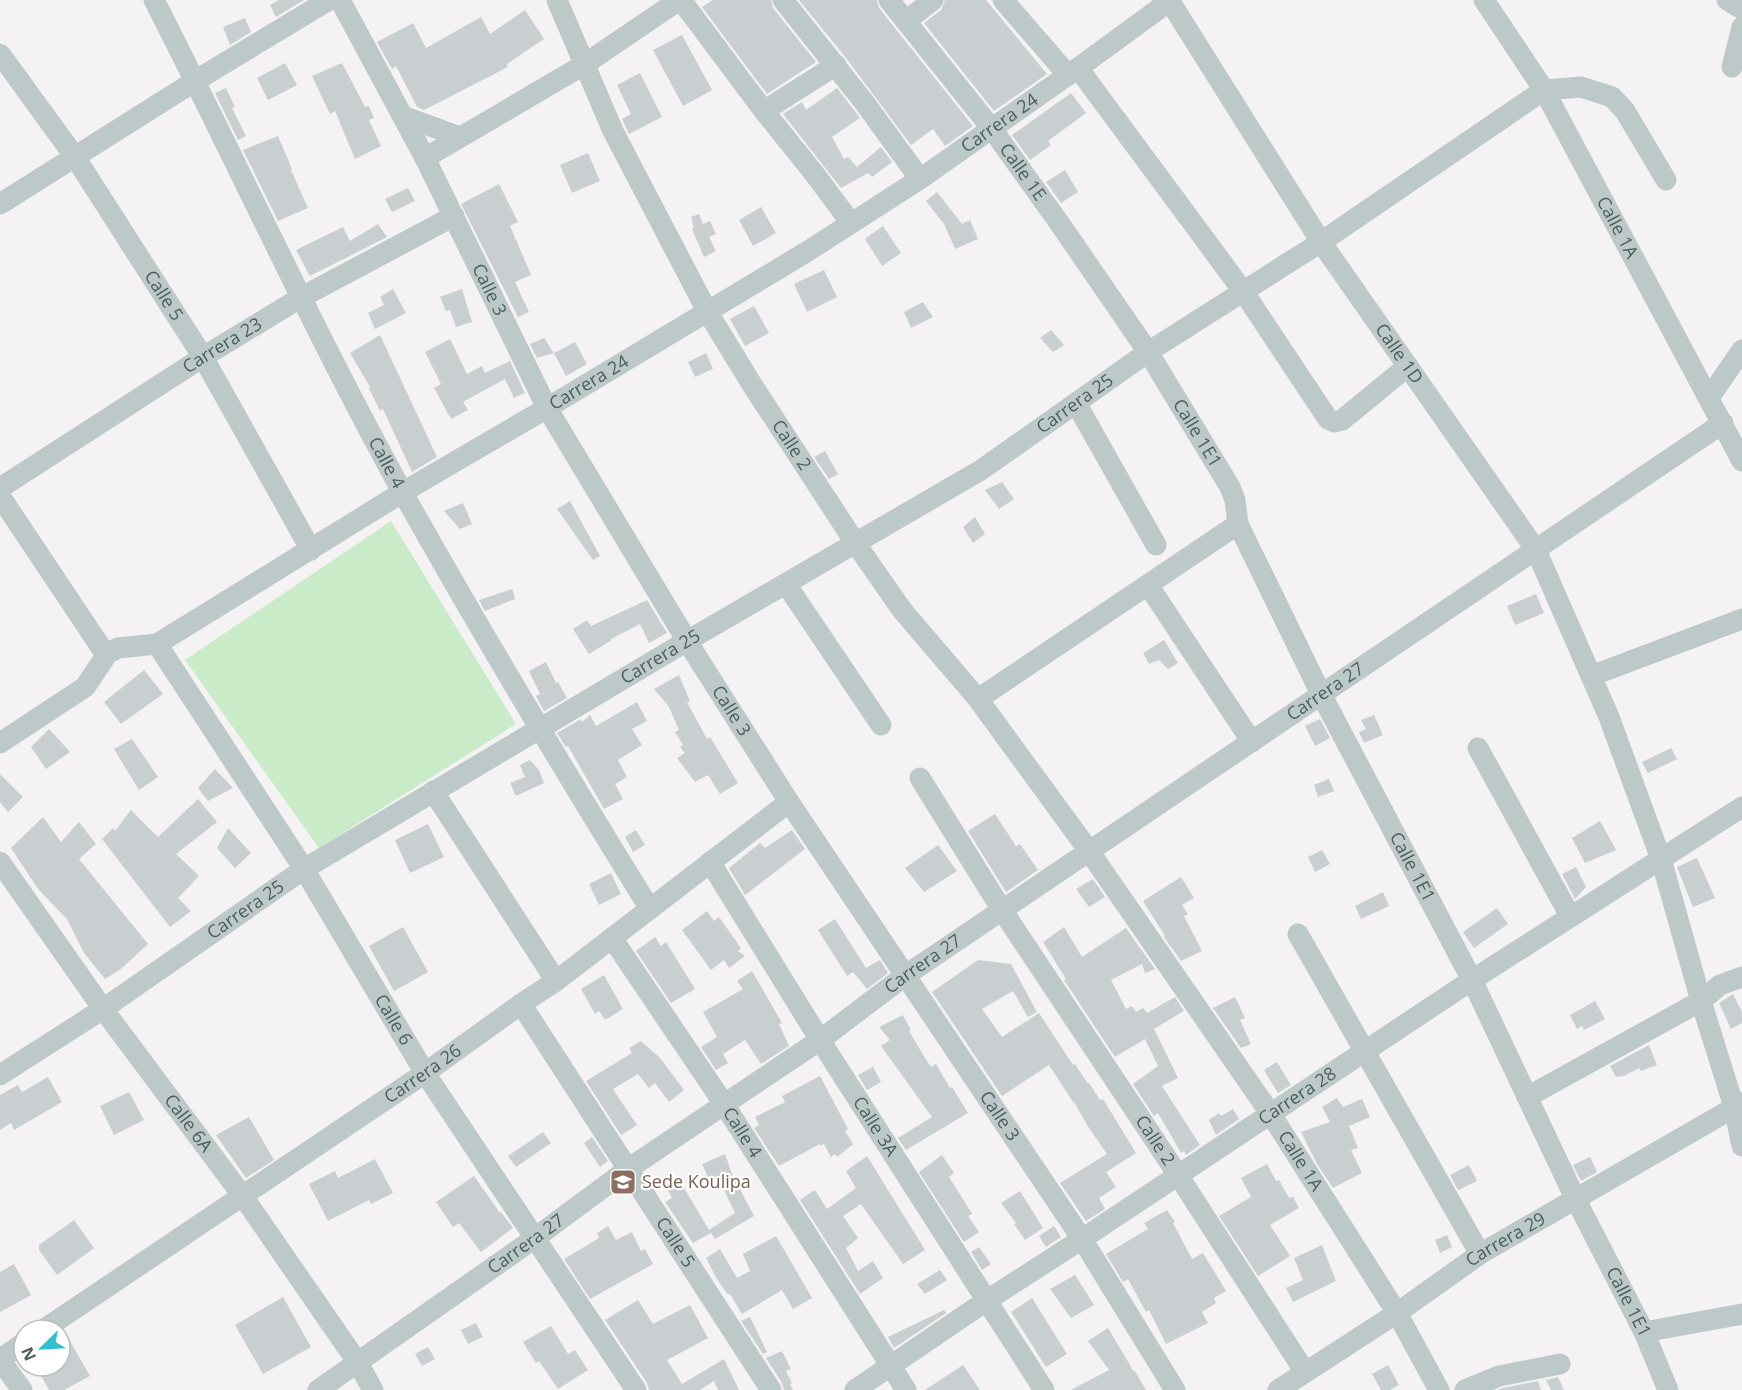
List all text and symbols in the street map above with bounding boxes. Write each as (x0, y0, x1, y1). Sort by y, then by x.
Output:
street label: Carrera 24 (956, 87, 1042, 158)
street label: Calle 1E (995, 138, 1052, 205)
street label: Calle 1A (1592, 192, 1645, 263)
street label: Calle 3 (467, 259, 513, 320)
street label: Calle 5 (139, 265, 190, 325)
street label: Carrera 23 (177, 311, 266, 378)
street label: Calle 1D (1370, 318, 1429, 388)
street label: Carrera 24 (544, 349, 633, 415)
street label: Carrera 25 (1031, 367, 1117, 438)
street label: Calle 1E1 (1168, 394, 1228, 471)
street label: Calle 2 (767, 415, 818, 474)
street label: Calle 4 (364, 432, 411, 493)
street label: Carrera 25 (616, 623, 704, 689)
street label: Carrera 27 (1281, 656, 1368, 726)
street label: Calle 3 (707, 680, 757, 740)
street label: Calle 1E1 (1385, 827, 1441, 906)
street label: Carrera 25 (202, 874, 288, 944)
street label: Carrera 27 (879, 928, 966, 998)
street label: Calle 6 (370, 989, 419, 1049)
street label: Carrera 26 (379, 1038, 466, 1108)
street label: Carrera 28 (1253, 1061, 1340, 1130)
street label: Calle 3 (975, 1086, 1026, 1145)
street label: Calle 6A (159, 1089, 219, 1157)
street label: Calle 3A (848, 1091, 905, 1161)
street label: Calle 4 (718, 1102, 768, 1162)
street label: Calle 2 (1131, 1110, 1181, 1170)
street label: Calle 1A (1273, 1126, 1330, 1196)
school or university icon: Sede Koulipa (608, 1167, 638, 1197)
place label: Sede Koulipa (642, 1169, 751, 1193)
street label: Carrera 29 (1460, 1206, 1549, 1272)
street label: Carrera 27 (482, 1208, 568, 1279)
street label: Calle 5 (651, 1212, 701, 1272)
street label: Calle 1E1 (1601, 1262, 1657, 1341)
north arrow (12, 1318, 72, 1378)
text: N (16, 1344, 41, 1365)

